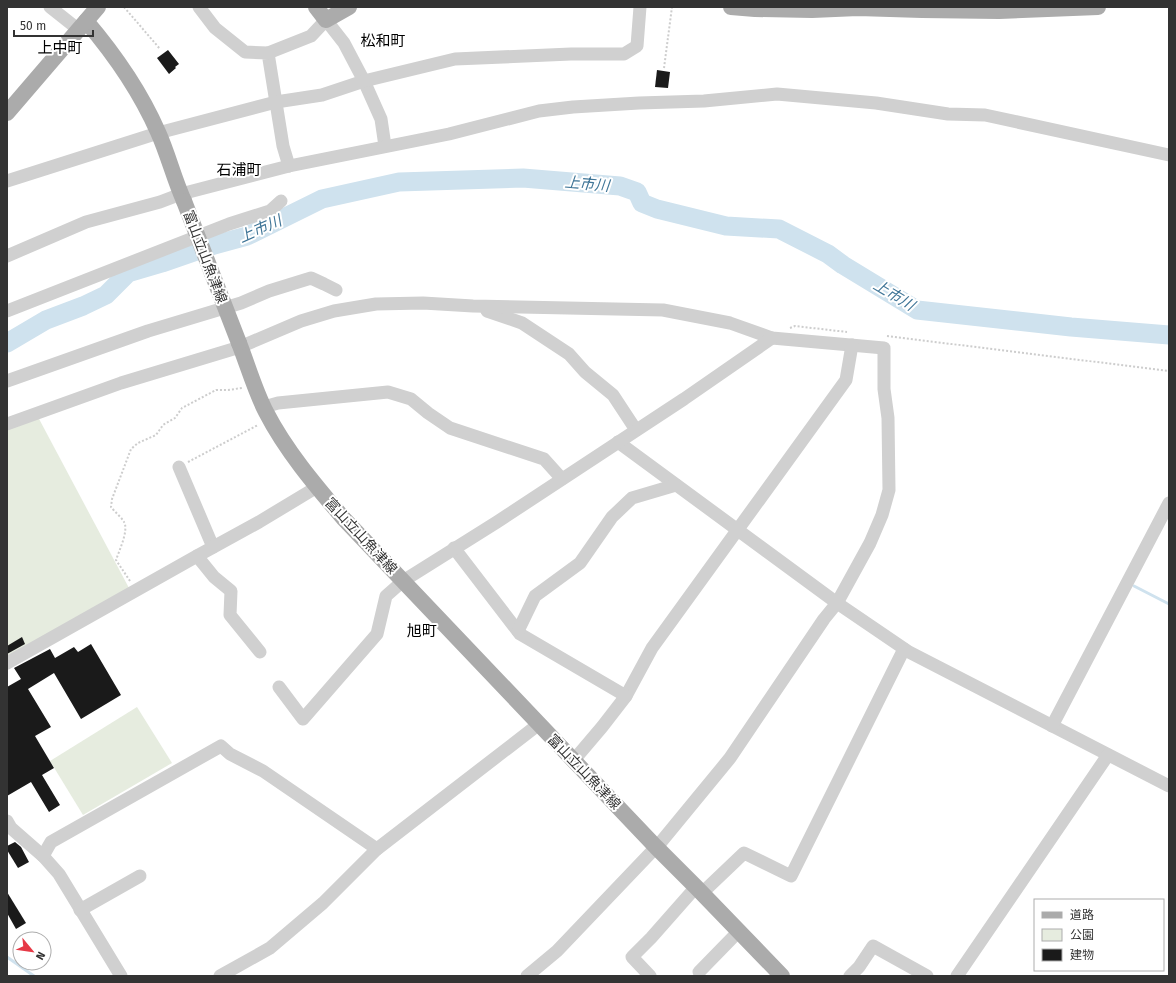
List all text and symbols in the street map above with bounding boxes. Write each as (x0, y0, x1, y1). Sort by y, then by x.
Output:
scale bar (14, 12, 93, 38)
text: 50 m (20, 19, 46, 33)
district label: 松和町 (360, 32, 406, 50)
district label: 上中町 (37, 39, 83, 57)
district label: 石浦町 (216, 161, 262, 179)
water label: 上市川 (564, 173, 612, 195)
street label: 富山立山魚津線 (180, 208, 230, 306)
water label: 上市川 (236, 211, 286, 246)
water label: 上市川 (870, 276, 920, 315)
street label: 富山立山魚津線 (321, 494, 401, 578)
district label: 旭町 (407, 622, 437, 640)
street label: 富山立山魚津線 (544, 731, 624, 813)
legend (1034, 899, 1164, 971)
text: 道路 (1070, 908, 1094, 922)
text: 公園 (1070, 928, 1094, 942)
north arrow (12, 931, 52, 971)
text: 建物 (1070, 948, 1094, 962)
text: N (33, 949, 48, 962)

